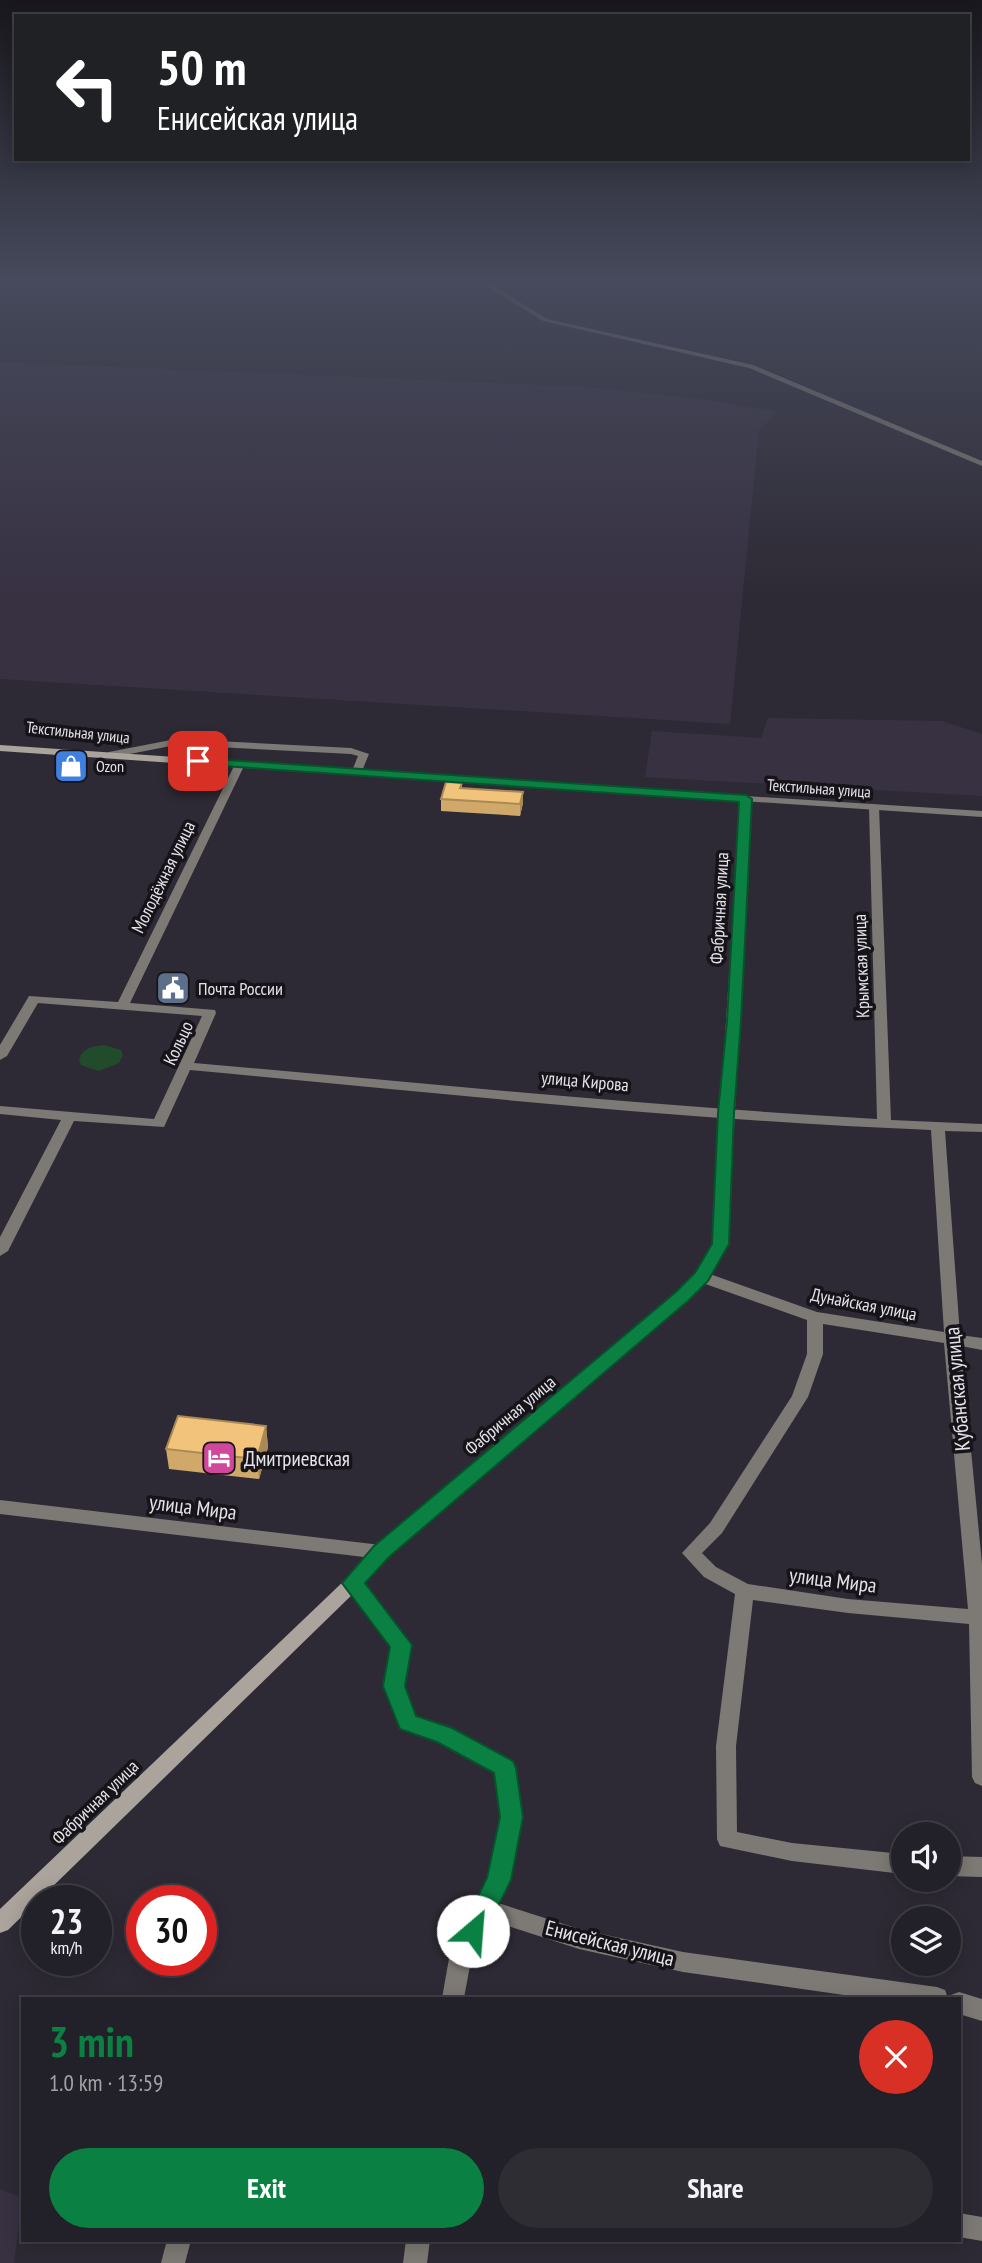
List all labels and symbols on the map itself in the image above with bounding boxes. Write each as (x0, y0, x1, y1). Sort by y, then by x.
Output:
street label: Текстильная улица (25, 717, 131, 747)
pin (168, 731, 228, 791)
shop icon: Ozon (52, 747, 90, 785)
place label: Ozon (96, 756, 124, 776)
street label: Текстильная улица (766, 774, 872, 802)
street label: Молодёжная улица (126, 817, 200, 937)
street label: Фабричная улица (705, 852, 733, 964)
street label: Крымская улица (848, 914, 874, 1018)
public building icon: Почта России (154, 969, 192, 1007)
place label: Почта России (198, 977, 283, 1000)
street label: Кольцо (158, 1017, 198, 1069)
street label: улица Кирова (540, 1066, 630, 1096)
street label: Дунайская улица (809, 1282, 919, 1326)
street label: Кубанская улица (938, 1326, 976, 1452)
street label: Фабричная улица (460, 1370, 560, 1460)
hotel icon: Дмитриевская (200, 1439, 238, 1477)
place label: Дмитриевская (244, 1445, 350, 1472)
street label: улица Мира (148, 1488, 238, 1526)
street label: улица Мира (788, 1561, 878, 1599)
street label: Фабричная улица (47, 1755, 143, 1849)
speed limit sign: 30 (126, 1885, 217, 1976)
position arrow (436, 1894, 510, 1968)
street label: Енисейская улица (543, 1914, 677, 1972)

